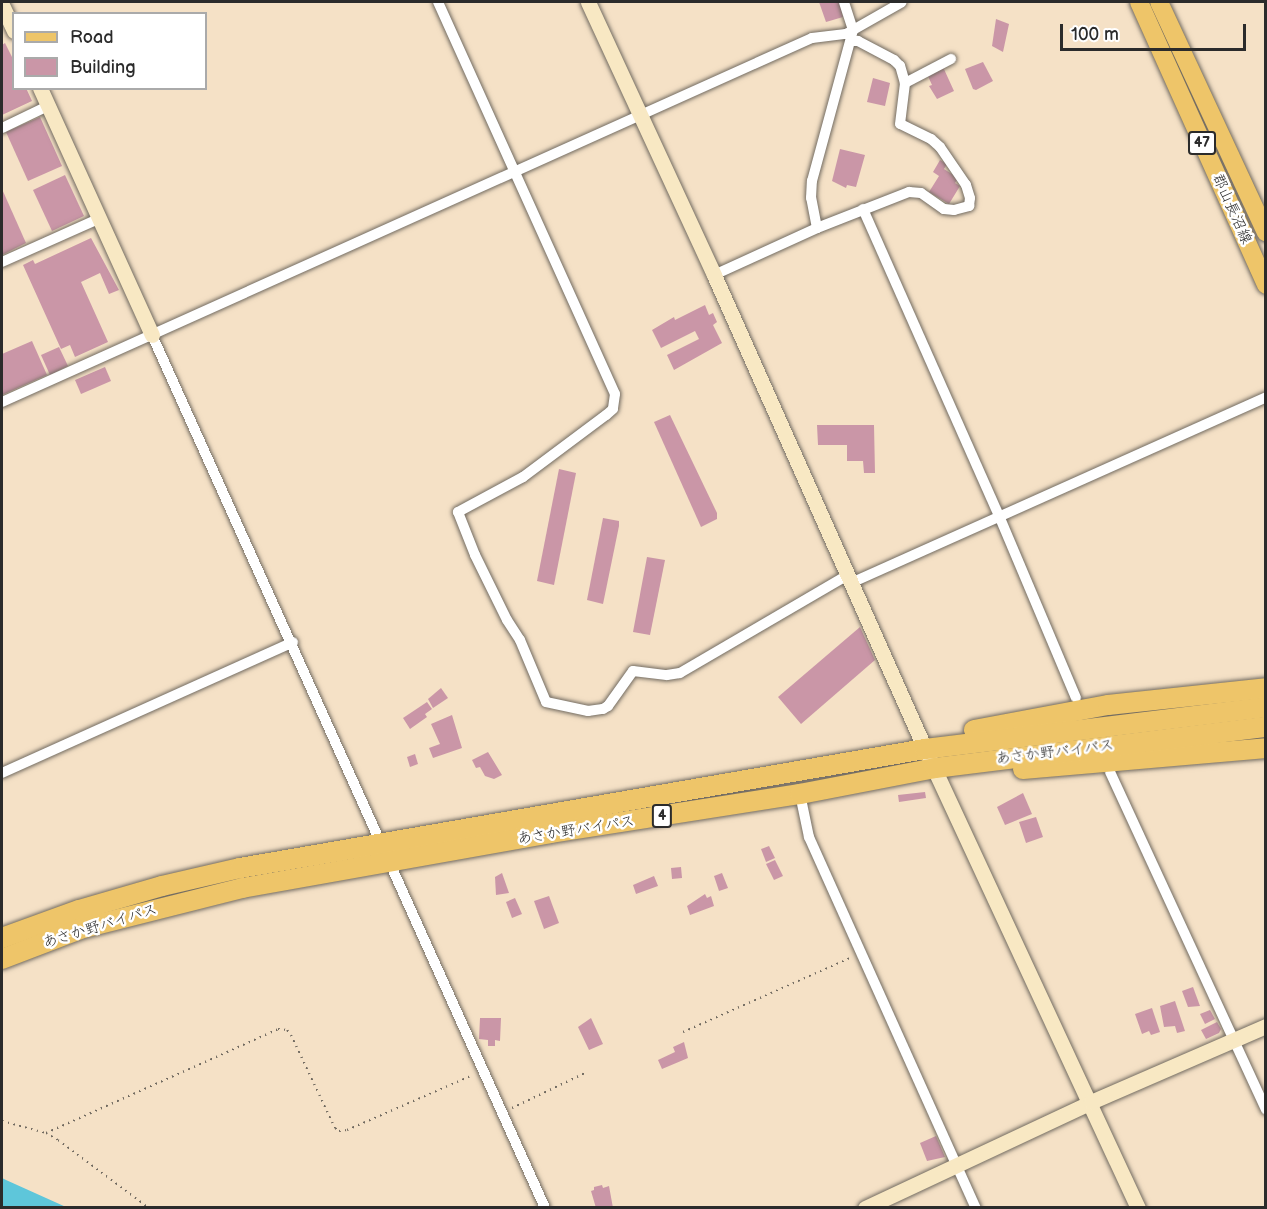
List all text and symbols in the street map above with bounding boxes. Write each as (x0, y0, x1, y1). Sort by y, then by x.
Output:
legend (12, 12, 207, 90)
scale bar (1063, 12, 1249, 50)
text: 100 m (1071, 24, 1119, 45)
text: Road (70, 27, 114, 48)
text: Building (70, 57, 136, 78)
road number: 47 (1187, 132, 1217, 154)
street label: 郡山長沼線 (1209, 171, 1255, 247)
street label: あさか野バイパス (994, 736, 1116, 768)
road number: 4 (652, 805, 672, 827)
street label: あさか野バイパス (515, 812, 637, 848)
street label: あさか野バイパス (40, 900, 160, 952)

